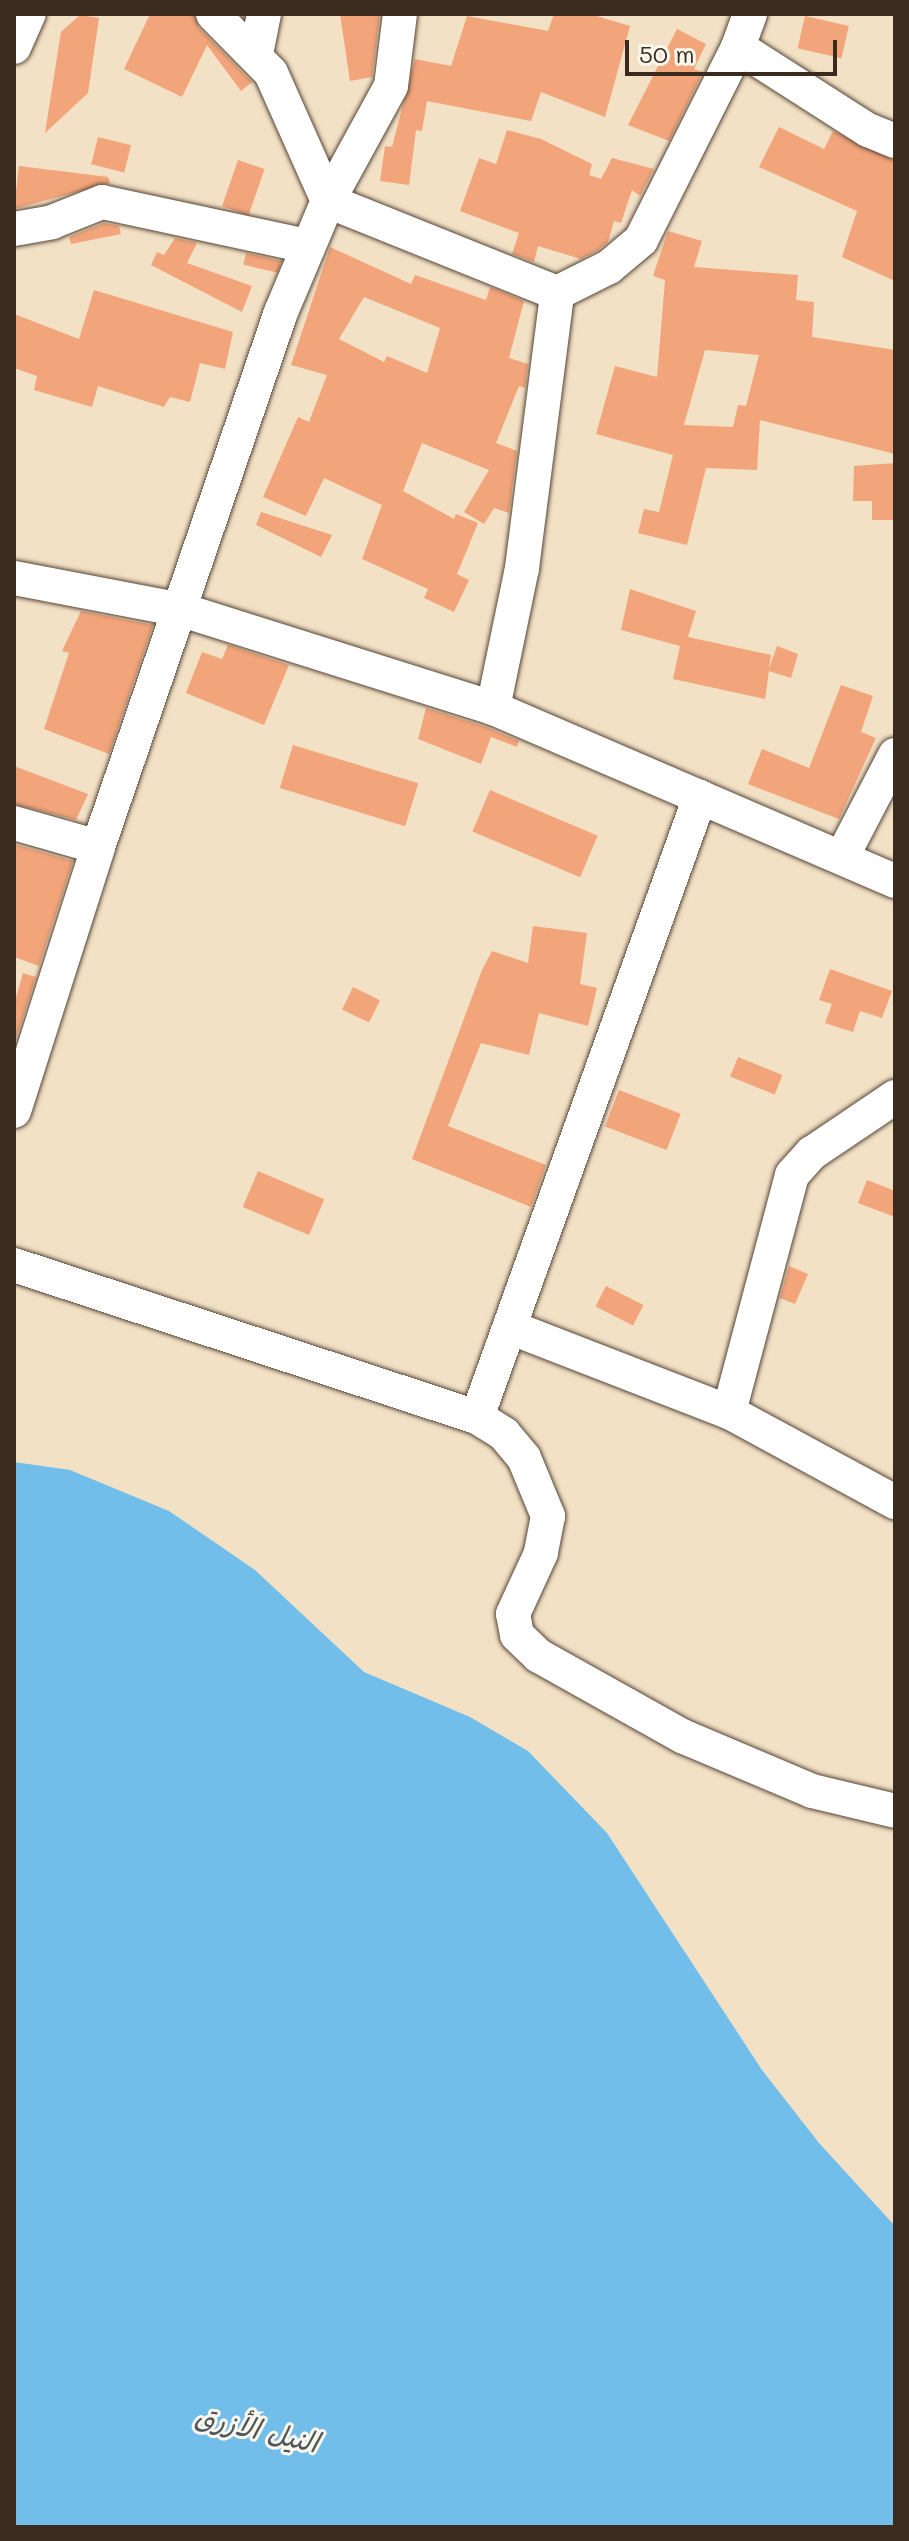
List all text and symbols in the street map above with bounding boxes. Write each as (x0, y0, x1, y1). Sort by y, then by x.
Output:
scale bar (629, 24, 841, 74)
text: 50 m (639, 38, 695, 69)
water label: النيل الأزرق (192, 2398, 322, 2458)

